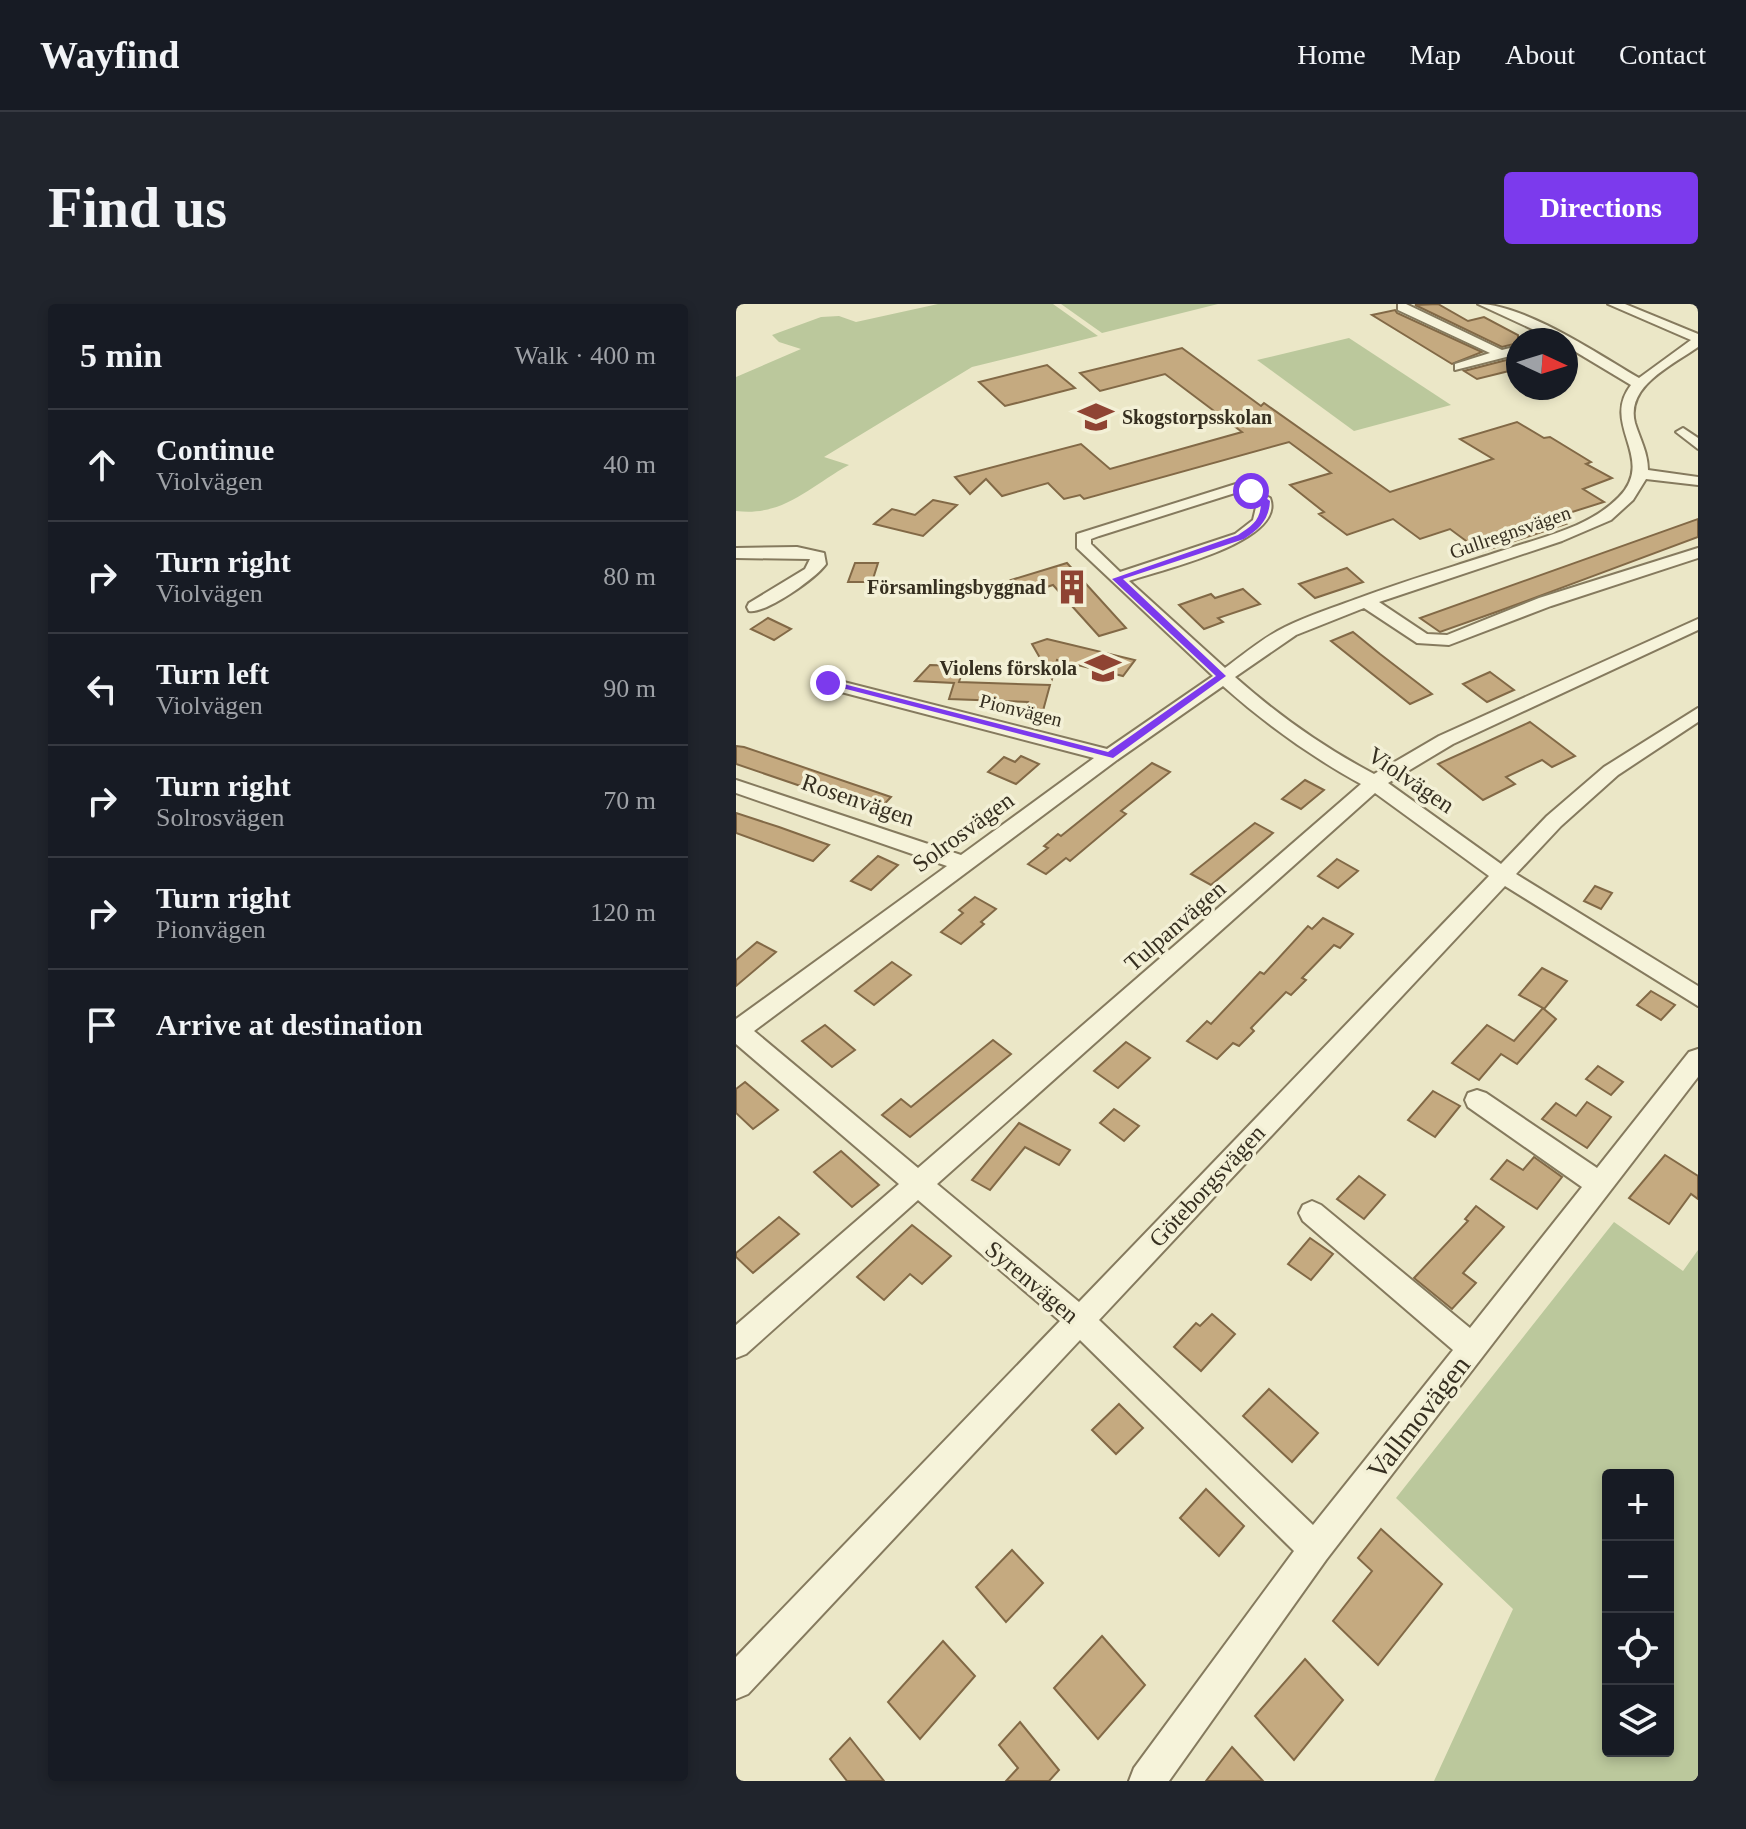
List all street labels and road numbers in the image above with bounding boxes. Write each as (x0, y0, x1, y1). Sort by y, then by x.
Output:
street label: Gullregnsvägen (1447, 501, 1574, 564)
street label: Pionvägen (977, 689, 1065, 732)
street label: Violvägen (1363, 742, 1459, 818)
street label: Rosenvägen (798, 769, 918, 831)
street label: Solrosvägen (907, 787, 1019, 877)
street label: Tulpanvägen (1120, 875, 1230, 977)
street label: Göteborgsvägen (1144, 1120, 1270, 1252)
street label: Syrenvägen (980, 1236, 1084, 1328)
street label: Vallmovägen (1361, 1350, 1476, 1485)

